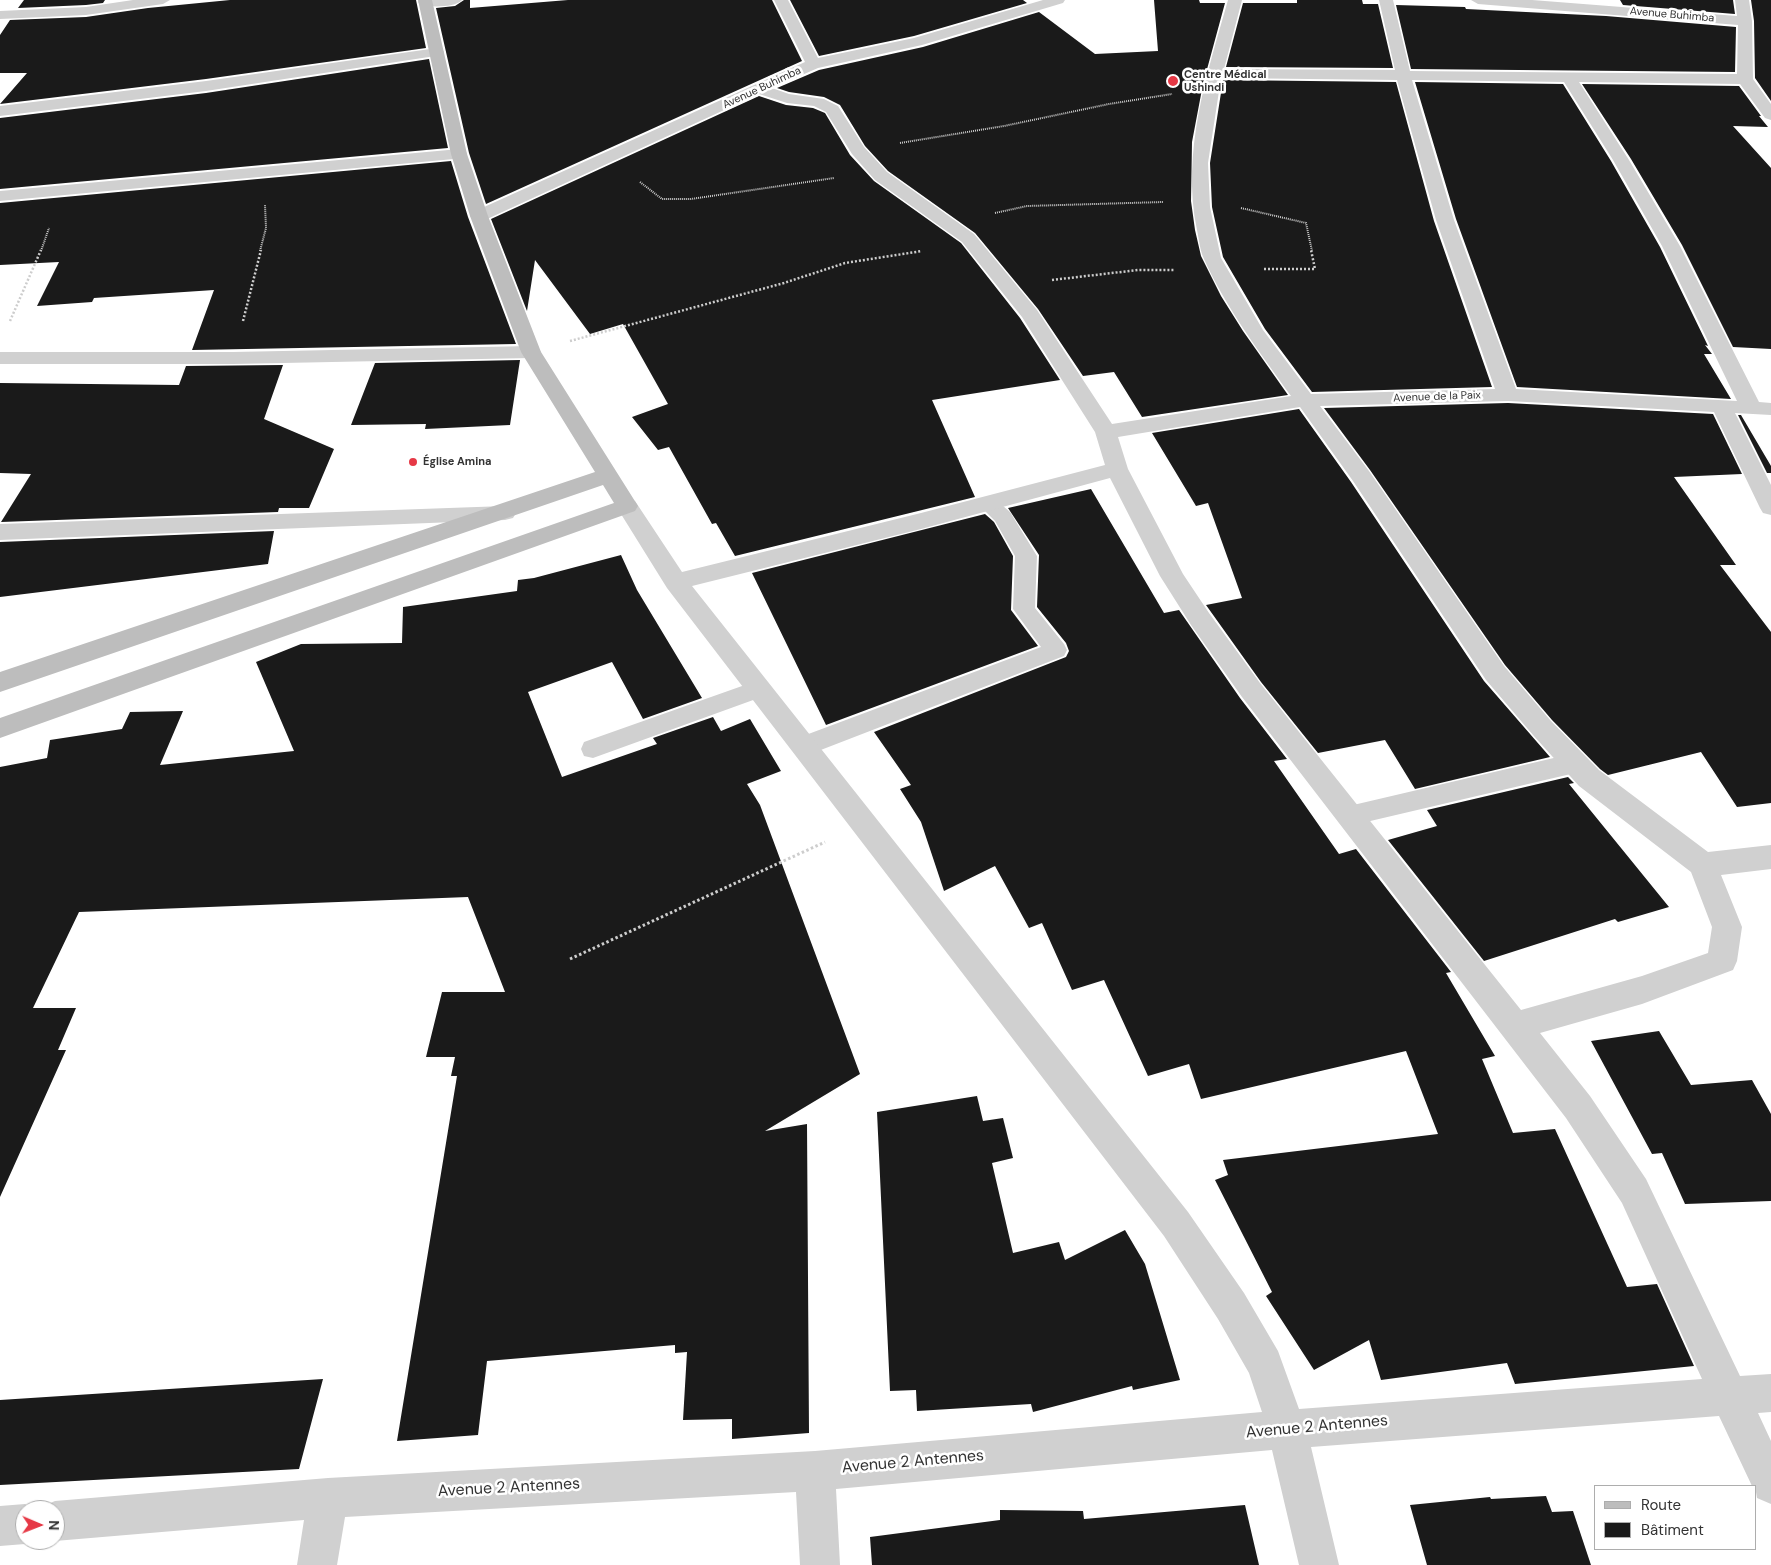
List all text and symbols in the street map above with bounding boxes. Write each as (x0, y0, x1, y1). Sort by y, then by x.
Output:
street label: Avenue Buhimba (1629, 5, 1715, 25)
street label: Avenue Buhimba (721, 64, 803, 112)
place label: Centre Médical Ushindi (1184, 68, 1267, 94)
marker: Centre Médical Ushindi (1166, 74, 1180, 88)
street label: Avenue de la Paix (1393, 389, 1481, 405)
place label: Église Amina (423, 455, 491, 469)
marker: Église Amina (407, 456, 419, 468)
street label: Avenue 2 Antennes (1245, 1411, 1389, 1443)
street label: Avenue 2 Antennes (841, 1446, 985, 1478)
street label: Avenue 2 Antennes (437, 1475, 581, 1501)
legend (1594, 1485, 1756, 1550)
text: Route (1641, 1495, 1681, 1515)
north arrow (15, 1500, 65, 1550)
text: N (45, 1520, 63, 1531)
text: Bâtiment (1641, 1520, 1704, 1540)

